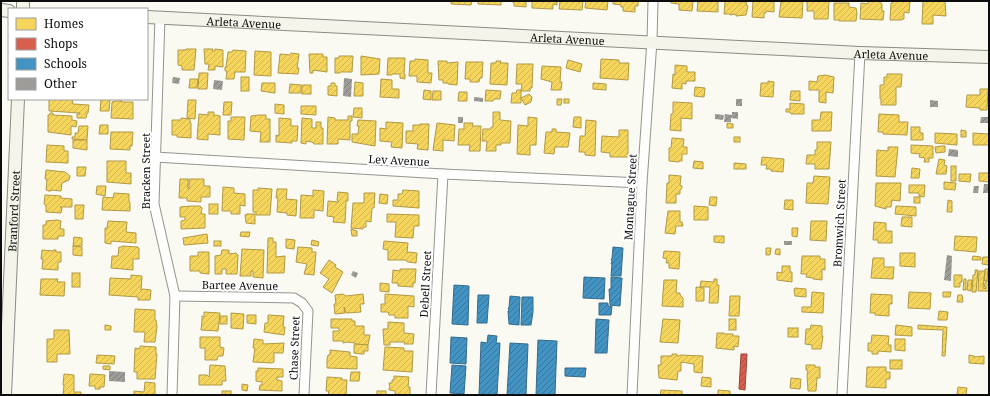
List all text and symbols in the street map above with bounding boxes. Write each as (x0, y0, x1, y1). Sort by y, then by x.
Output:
legend (8, 8, 148, 100)
street label: Arleta Avenue (206, 13, 282, 31)
text: Homes (44, 15, 84, 32)
street label: Arleta Avenue (530, 29, 605, 48)
text: Shops (44, 35, 78, 52)
street label: Arleta Avenue (853, 45, 929, 63)
text: Schools (44, 55, 87, 72)
text: Other (44, 75, 77, 92)
street label: Bracken Street (138, 133, 153, 209)
street label: Lev Avenue (368, 151, 430, 169)
street label: Montague Street (620, 153, 640, 240)
street label: Branford Street (4, 170, 22, 252)
street label: Bromwich Street (829, 179, 849, 267)
street label: Debell Street (416, 250, 434, 318)
street label: Bartee Avenue (202, 277, 278, 293)
street label: Chase Street (285, 315, 303, 380)

